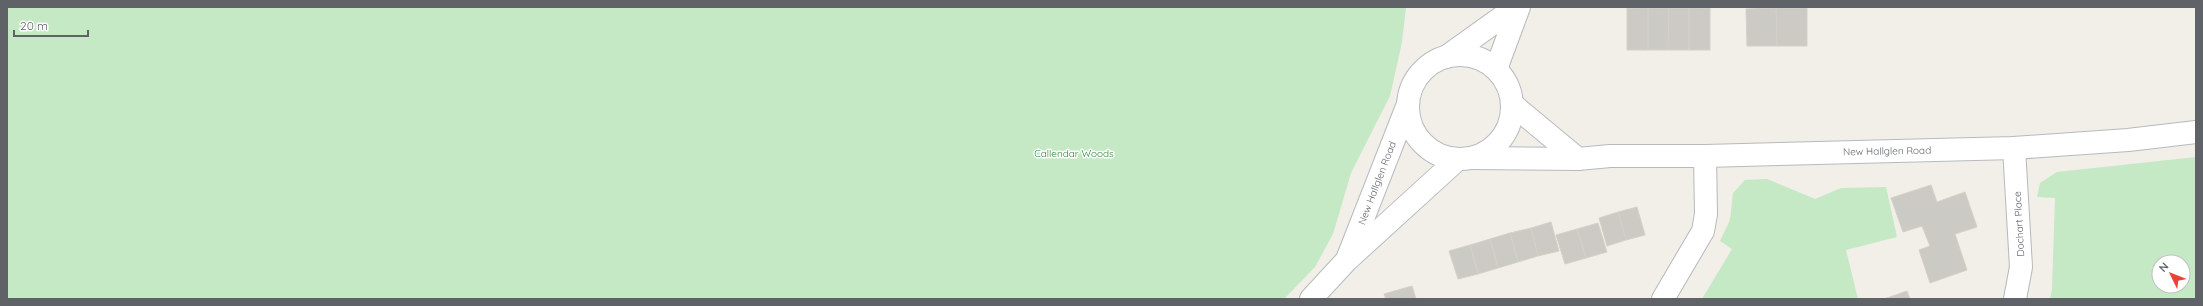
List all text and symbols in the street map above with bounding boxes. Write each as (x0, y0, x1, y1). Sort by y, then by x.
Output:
scale bar (14, 12, 88, 38)
text: 20 m (20, 18, 48, 33)
street label: New Hallglen Road (1355, 139, 1399, 227)
street label: New Hallglen Road (1843, 144, 1931, 158)
park label: Callendar Woods (1034, 147, 1114, 160)
street label: Dochart Place (2011, 191, 2027, 257)
north arrow (2151, 254, 2191, 294)
text: N (2156, 259, 2172, 275)

